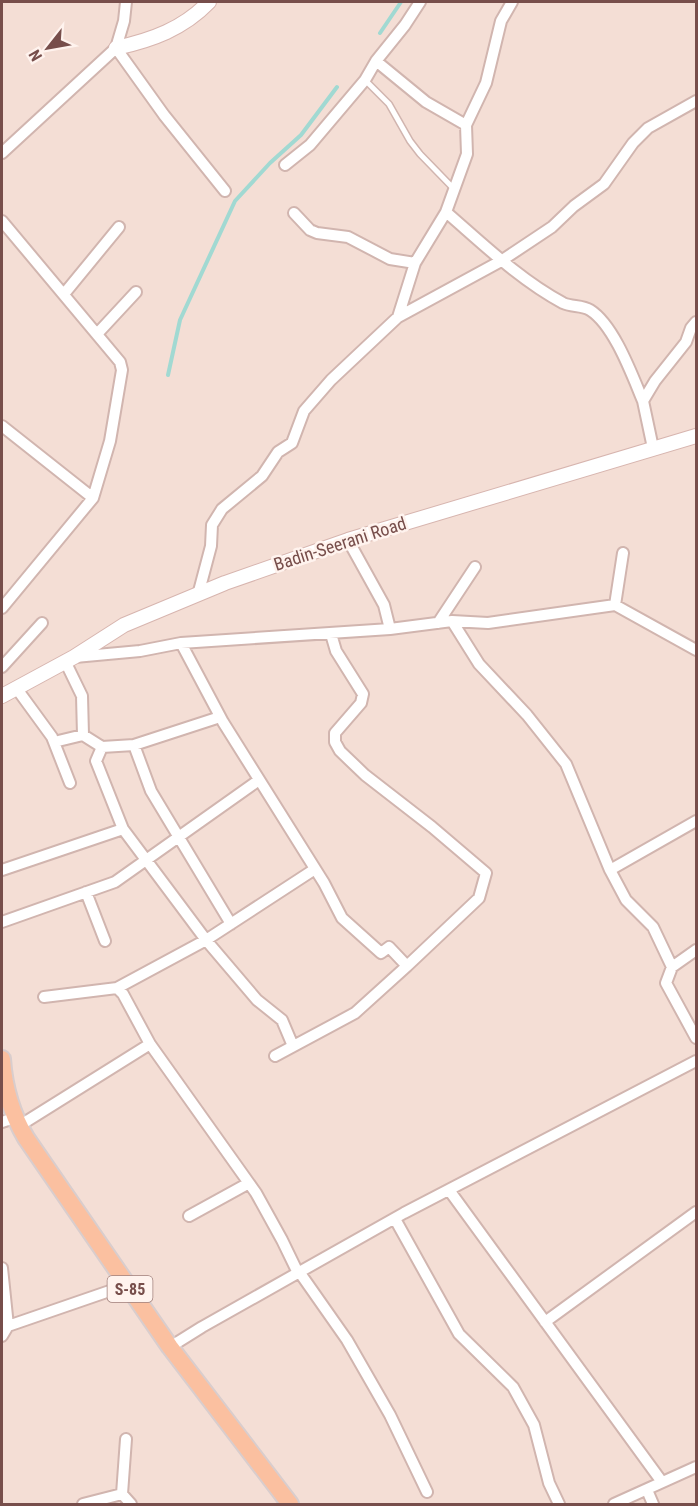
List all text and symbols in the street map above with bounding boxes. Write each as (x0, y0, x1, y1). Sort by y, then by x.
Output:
north arrow (18, 18, 78, 78)
text: N (25, 46, 46, 65)
street label: Badin-Seerani Road (271, 512, 409, 575)
road number: S-85 (108, 1276, 152, 1302)

